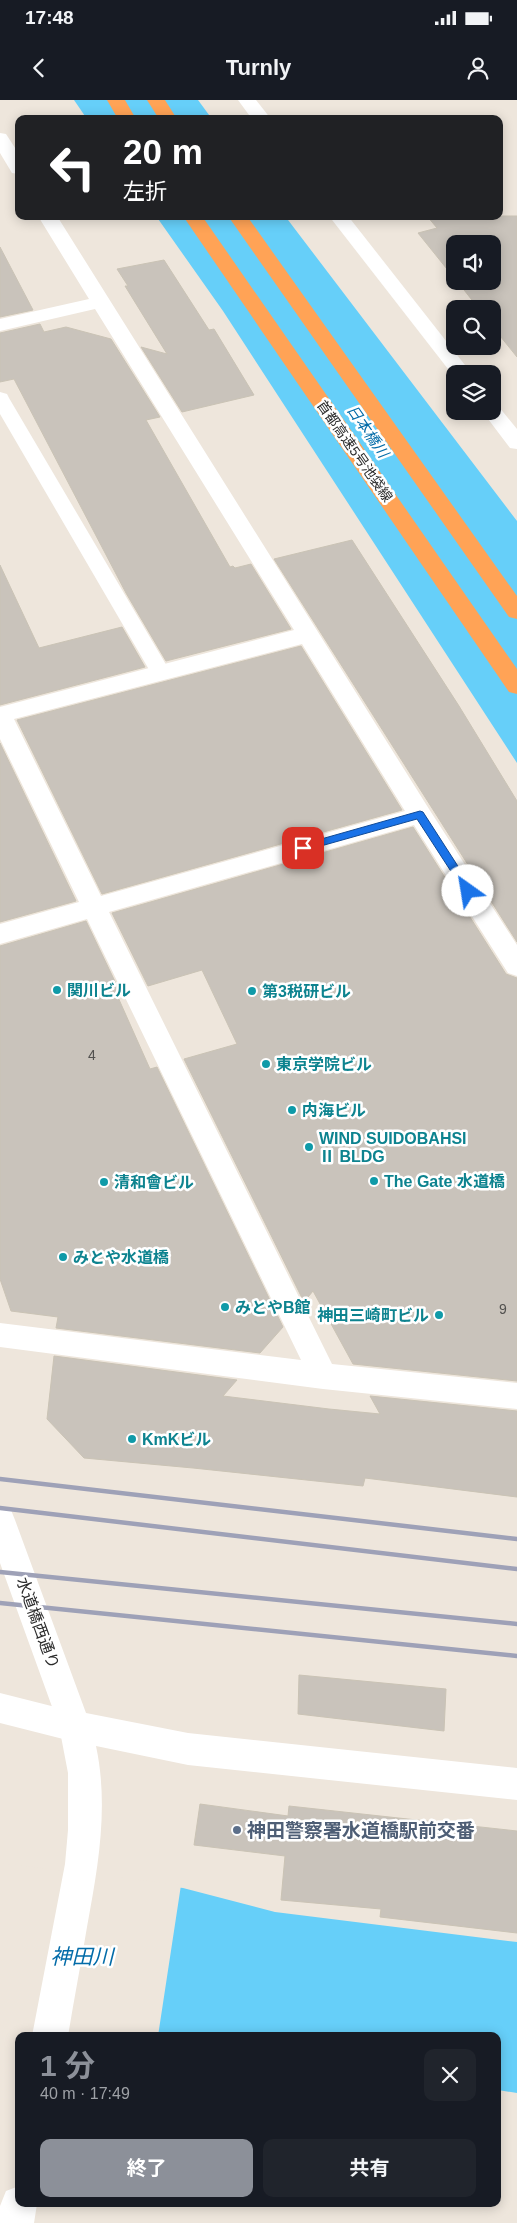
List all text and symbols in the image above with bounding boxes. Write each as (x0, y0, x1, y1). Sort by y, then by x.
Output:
text: 17:48 (25, 7, 74, 28)
icon: back (25, 54, 53, 82)
icon: person (464, 54, 492, 82)
text: Turnly (226, 55, 291, 80)
text: 20 m (123, 132, 203, 171)
icon: left (40, 135, 105, 200)
text: 左折 (123, 179, 167, 204)
map controls (446, 235, 501, 420)
button: sound (446, 235, 501, 290)
button: search (446, 300, 501, 355)
button: layers (446, 365, 501, 420)
street label: 首都高速5号池袋線 (314, 397, 396, 505)
water label: 日本橋川 (344, 402, 393, 462)
pin (282, 827, 324, 869)
icon: arrive (289, 834, 317, 862)
position arrow (441, 864, 493, 916)
place label: 関川ビル (67, 982, 131, 999)
place label: 第3税研ビル (262, 983, 351, 1000)
marker: 関川ビル (51, 984, 63, 996)
marker: 第3税研ビル (246, 985, 258, 997)
house number: 4 (88, 1047, 96, 1063)
place label: 東京学院ビル (276, 1056, 372, 1073)
marker: 東京学院ビル (260, 1058, 272, 1070)
place label: 内海ビル (302, 1102, 366, 1119)
marker: 内海ビル (286, 1104, 298, 1116)
place label: WIND SUIDOBAHSI Ⅱ BLDG (319, 1130, 467, 1165)
marker: WIND SUIDOBAHSI Ⅱ BLDG (303, 1141, 315, 1153)
place label: The Gate 水道橋 (384, 1173, 505, 1190)
place label: 清和會ビル (114, 1174, 194, 1191)
marker: The Gate 水道橋 (368, 1175, 380, 1187)
marker: 清和會ビル (98, 1176, 110, 1188)
place label: みとや水道橋 (73, 1249, 169, 1266)
marker: みとや水道橋 (57, 1251, 69, 1263)
place label: みとやB館 (235, 1299, 311, 1316)
marker: みとやB館 (219, 1301, 231, 1313)
house number: 9 (499, 1301, 507, 1317)
place label: 神田三崎町ビル (317, 1306, 429, 1324)
marker: 神田三崎町ビル (433, 1309, 445, 1321)
place label: KmKビル (142, 1431, 211, 1448)
marker: KmKビル (126, 1433, 138, 1445)
street label: 水道橋西通り (14, 1575, 62, 1671)
place label: 神田警察署水道橋駅前交番 (247, 1820, 475, 1841)
marker: 神田警察署水道橋駅前交番 (231, 1824, 243, 1836)
water label: 神田川 (51, 1945, 115, 1968)
text: 1 分 (40, 2049, 95, 2082)
button: close (424, 2049, 476, 2101)
text: 40 m · 17:49 (40, 2085, 130, 2102)
button: 終了 (40, 2139, 253, 2197)
button: 共有 (263, 2139, 476, 2197)

